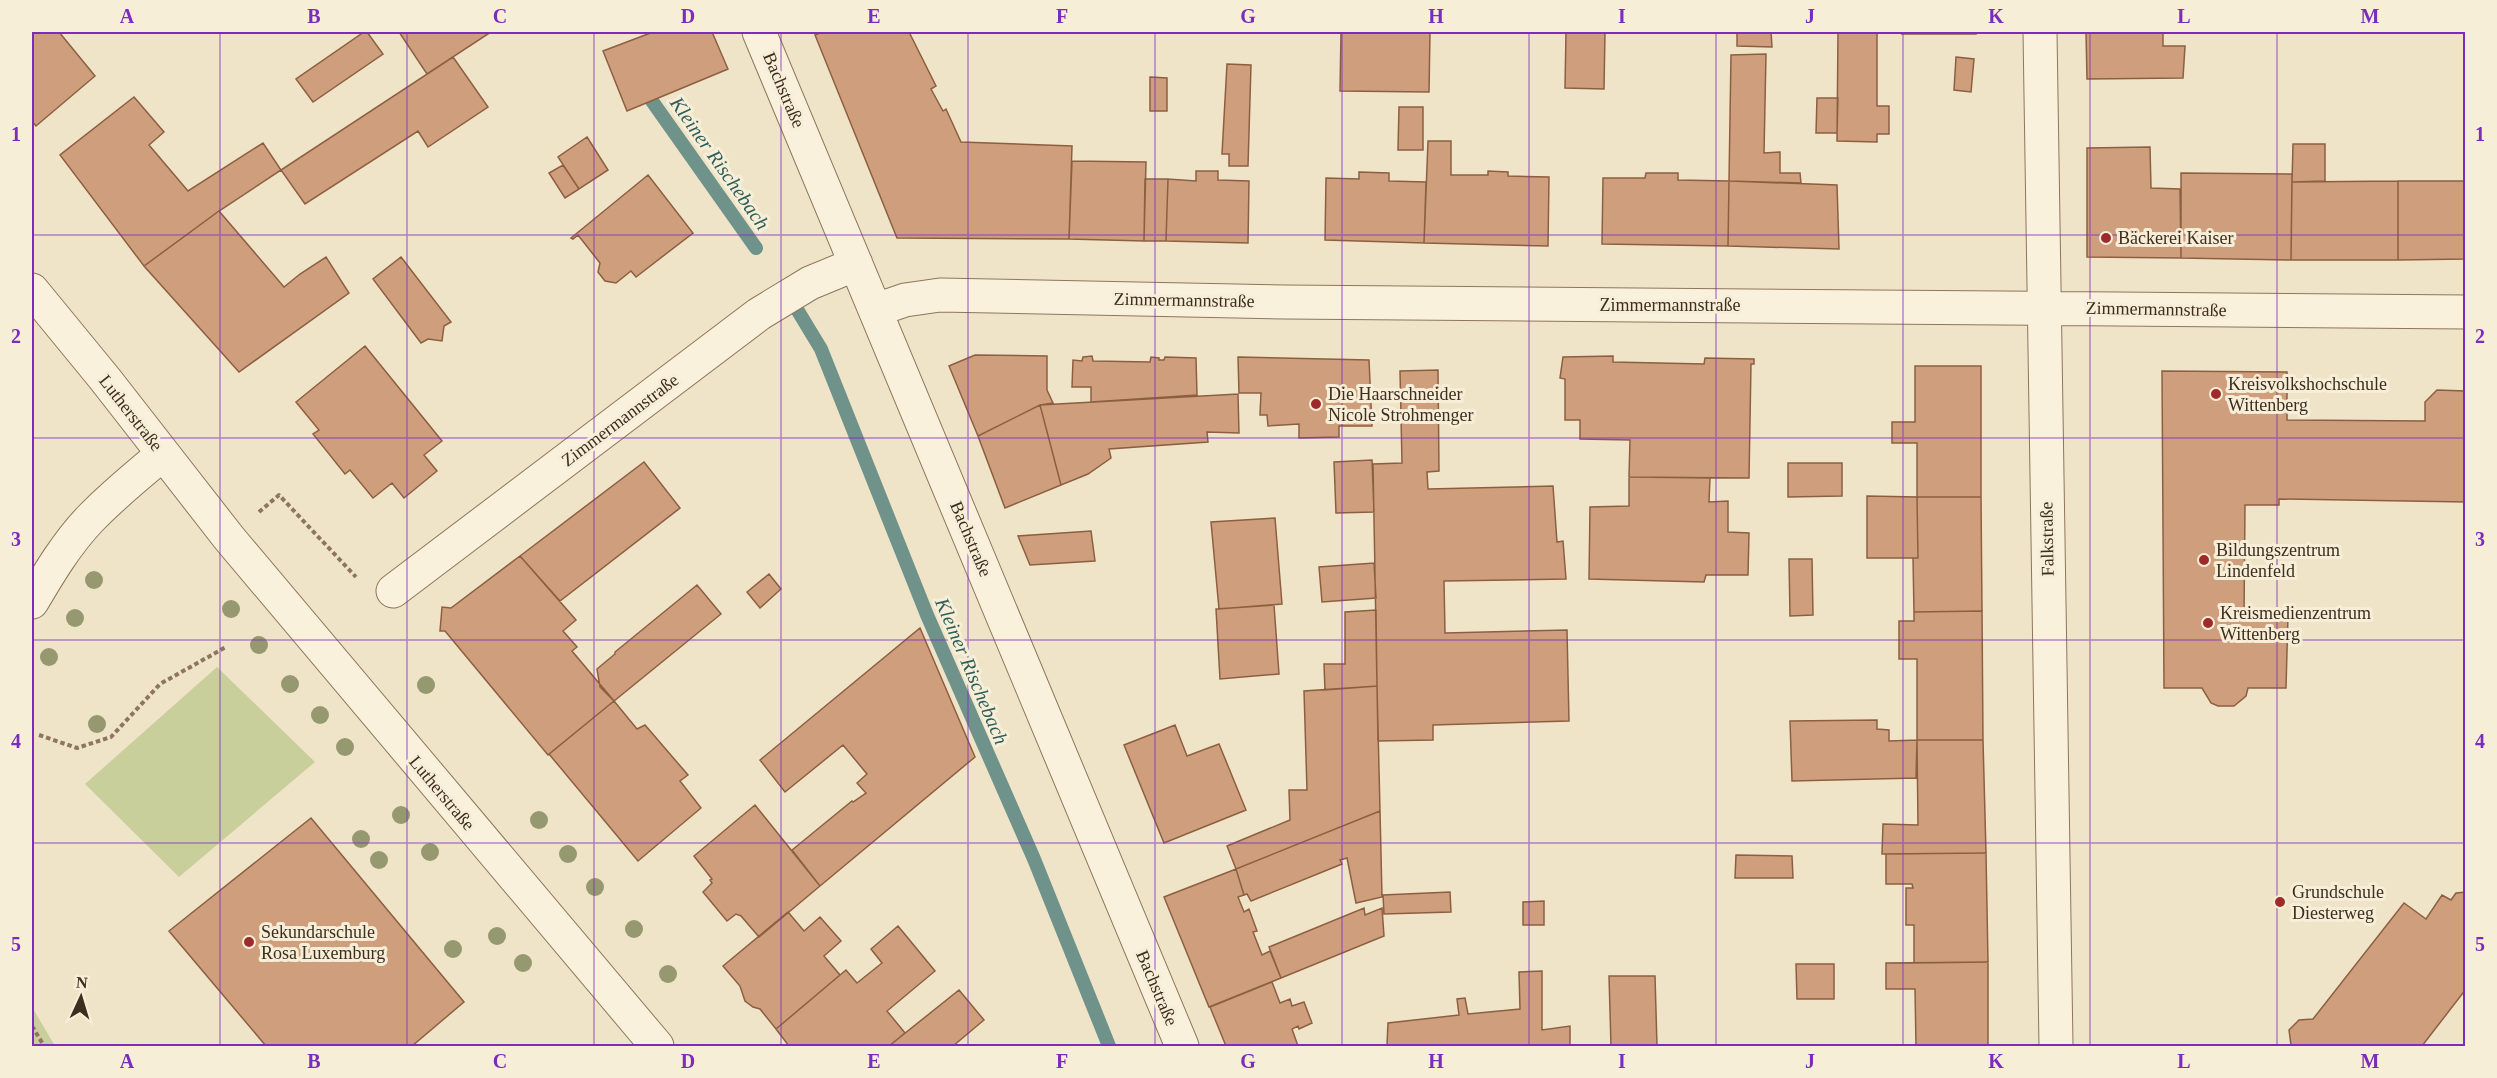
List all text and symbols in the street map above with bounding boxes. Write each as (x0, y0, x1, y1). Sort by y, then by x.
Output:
text: A (120, 5, 135, 27)
text: B (307, 5, 321, 27)
text: C (493, 5, 507, 27)
text: D (681, 5, 695, 27)
text: E (867, 5, 881, 27)
text: F (1056, 5, 1068, 27)
text: G (1240, 5, 1256, 27)
text: H (1428, 5, 1444, 27)
text: I (1618, 5, 1626, 27)
text: J (1805, 5, 1815, 27)
text: K (1988, 5, 2004, 27)
text: L (2177, 5, 2191, 27)
text: M (2361, 5, 2380, 27)
street label: Bachstraße (759, 49, 809, 131)
water label: Kleiner Rischebach (665, 91, 774, 234)
text: 1 (11, 123, 21, 145)
text: 1 (2475, 123, 2485, 145)
place label: Bäckerei Kaiser (2118, 228, 2233, 248)
marker: Bäckerei Kaiser (2099, 231, 2113, 245)
street label: Zimmermannstraße (1113, 289, 1255, 311)
street label: Zimmermannstraße (1600, 295, 1740, 315)
street label: Zimmermannstraße (2085, 298, 2227, 320)
text: 2 (11, 325, 21, 347)
text: 2 (2475, 325, 2485, 347)
street label: Zimmermannstraße (558, 370, 682, 470)
street label: Lutherstraße (95, 371, 167, 455)
place label: Kreisvolkshochschule Wittenberg (2228, 374, 2387, 415)
place label: Die Haarschneider Nicole Strohmenger (1328, 384, 1473, 425)
marker: Kreisvolkshochschule Wittenberg (2209, 387, 2223, 401)
marker: Die Haarschneider Nicole Strohmenger (1309, 397, 1323, 411)
street label: Bachstraße (946, 498, 996, 580)
street label: Falkstraße (2036, 501, 2058, 577)
text: 3 (11, 528, 21, 550)
text: 3 (2475, 528, 2485, 550)
place label: Bildungszentrum Lindenfeld (2216, 540, 2340, 581)
marker: Bildungszentrum Lindenfeld (2197, 553, 2211, 567)
water label: Kleiner Rischebach (931, 593, 1013, 748)
place label: Kreismedienzentrum Wittenberg (2220, 603, 2371, 644)
marker: Kreismedienzentrum Wittenberg (2201, 616, 2215, 630)
text: 4 (11, 730, 21, 752)
text: 4 (2475, 730, 2485, 752)
street label: Lutherstraße (405, 752, 479, 834)
place label: Grundschule Diesterweg (2292, 882, 2384, 923)
marker: Grundschule Diesterweg (2273, 895, 2287, 909)
place label: Sekundarschule Rosa Luxemburg (261, 922, 385, 963)
text: 5 (11, 933, 21, 955)
text: 5 (2475, 933, 2485, 955)
marker: Sekundarschule Rosa Luxemburg (242, 935, 256, 949)
street label: Bachstraße (1132, 947, 1182, 1029)
north arrow (51, 967, 111, 1027)
text: N (76, 974, 89, 991)
text: A (120, 1050, 135, 1072)
text: B (307, 1050, 321, 1072)
text: C (493, 1050, 507, 1072)
text: D (681, 1050, 695, 1072)
text: E (867, 1050, 881, 1072)
text: F (1056, 1050, 1068, 1072)
text: G (1240, 1050, 1256, 1072)
text: H (1428, 1050, 1444, 1072)
text: I (1618, 1050, 1626, 1072)
text: J (1805, 1050, 1815, 1072)
text: K (1988, 1050, 2004, 1072)
text: L (2177, 1050, 2191, 1072)
text: M (2361, 1050, 2380, 1072)

